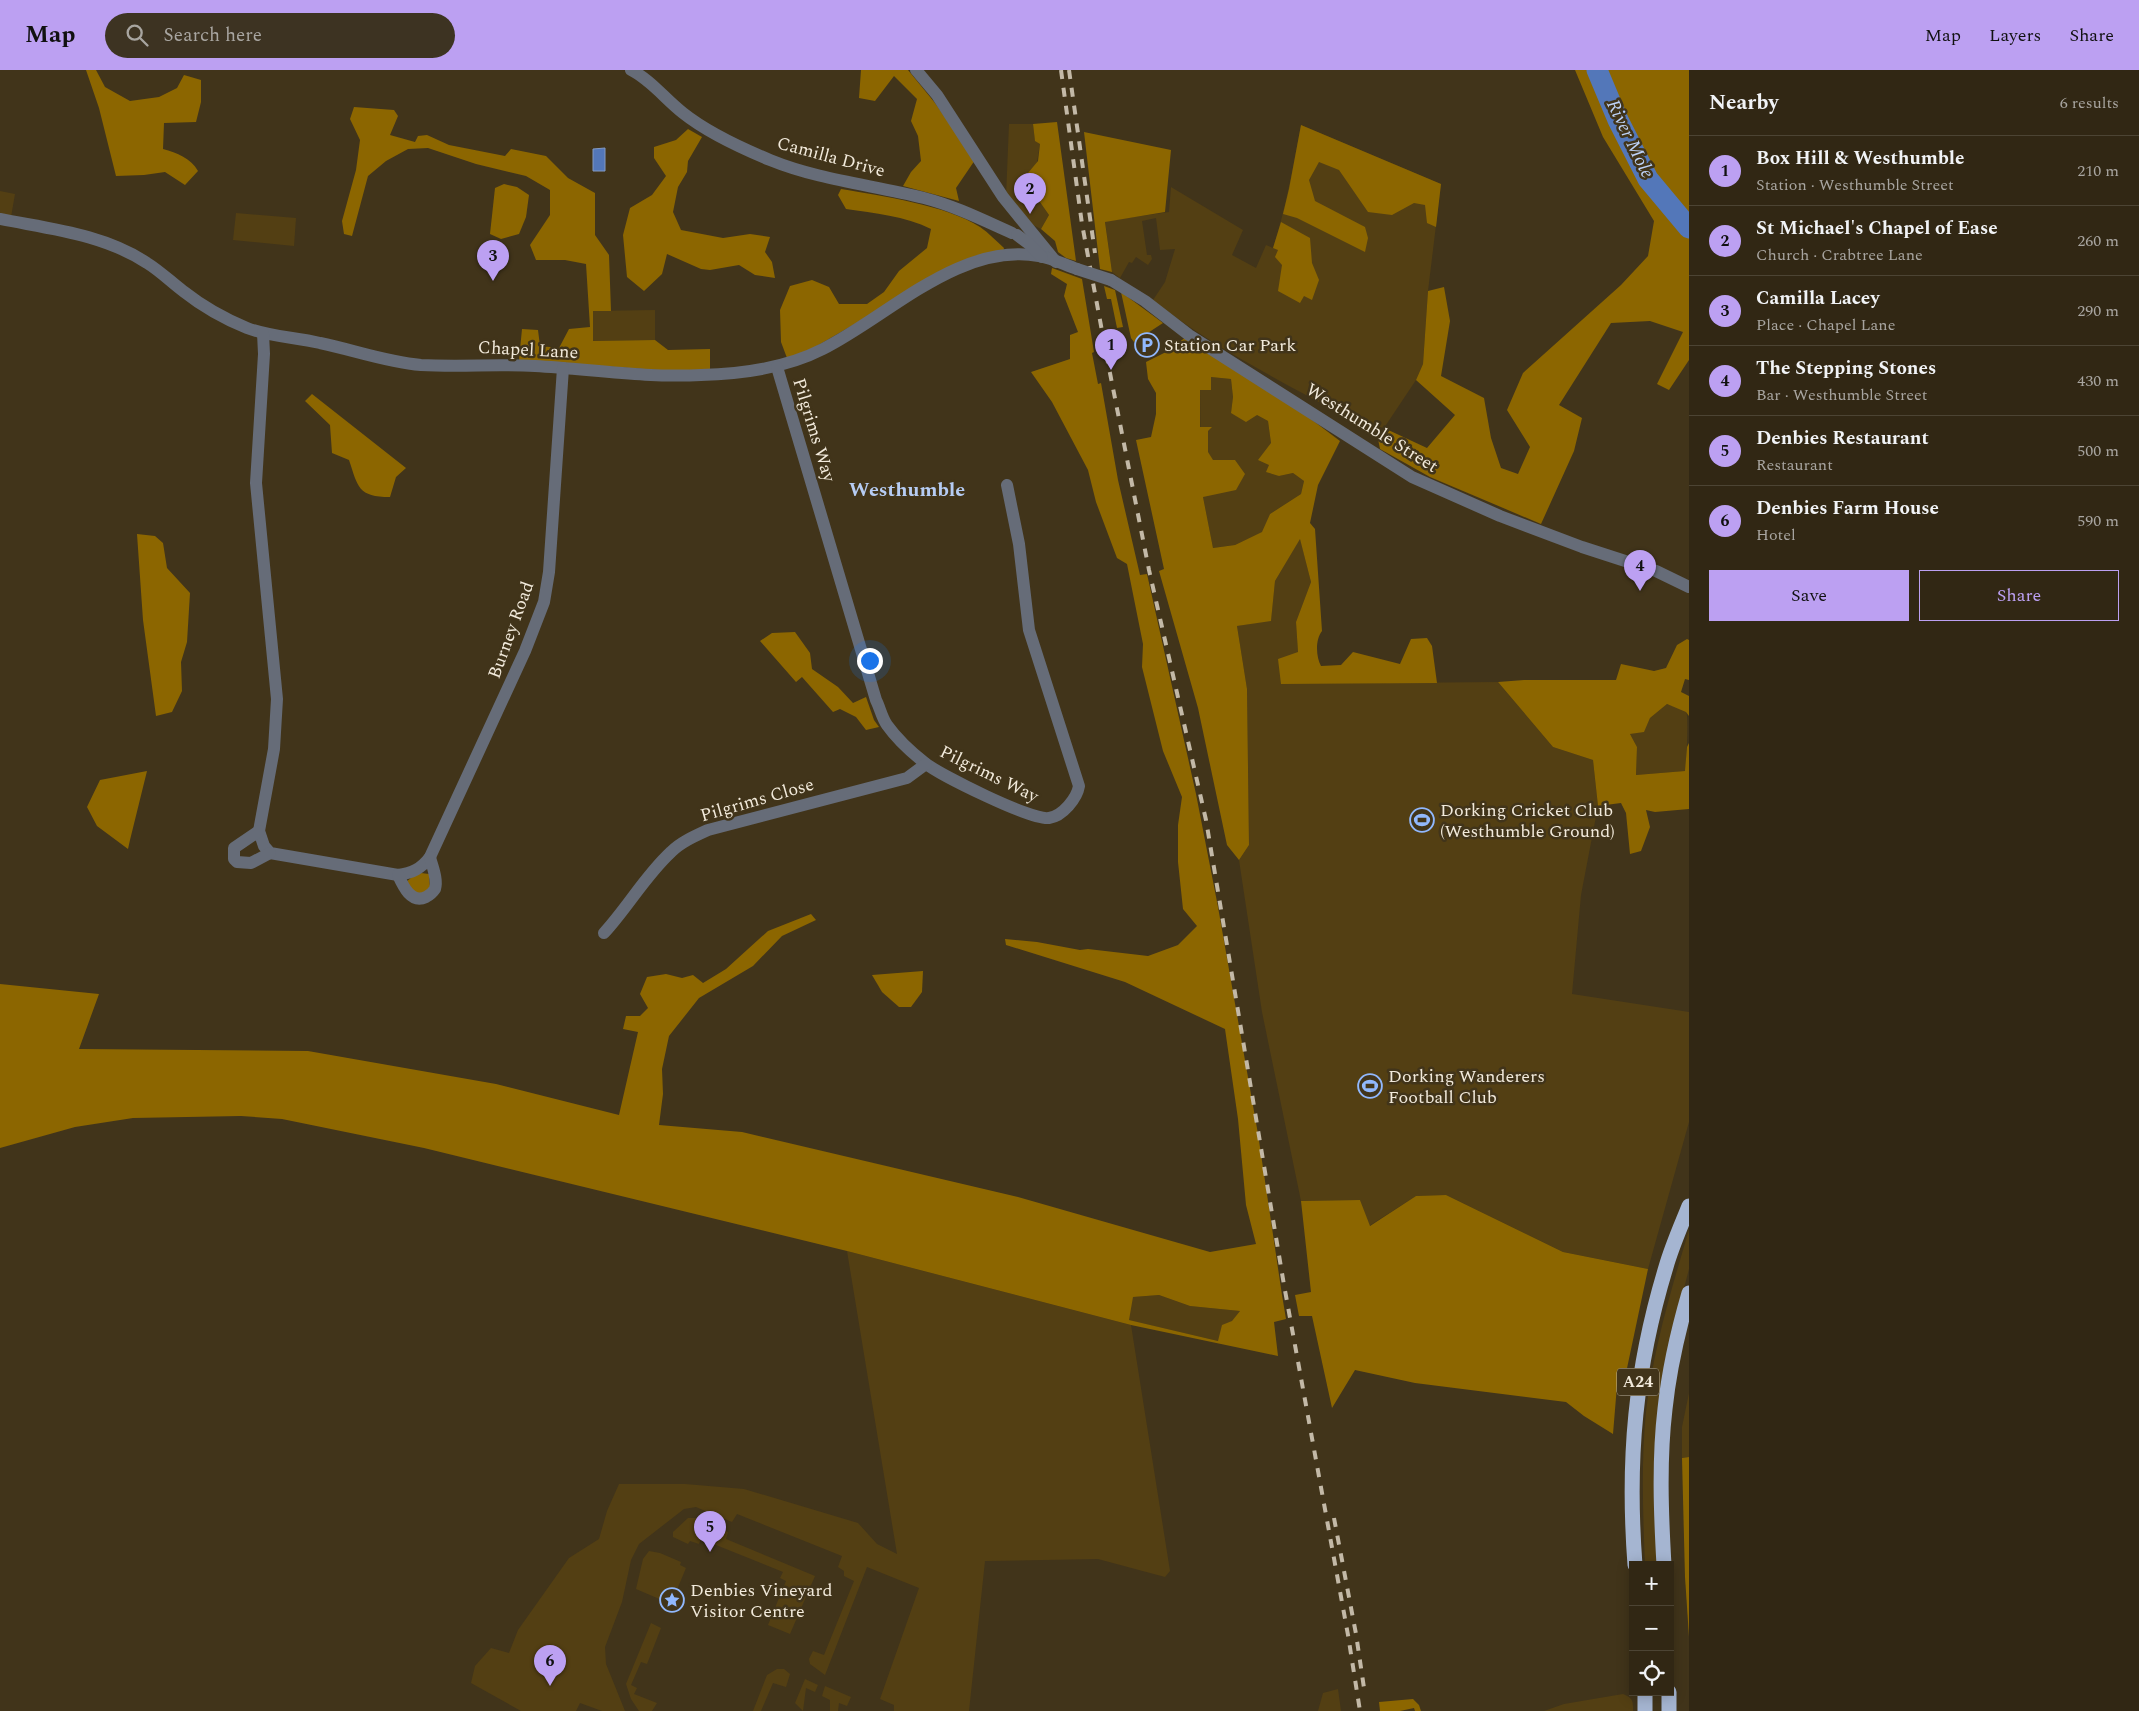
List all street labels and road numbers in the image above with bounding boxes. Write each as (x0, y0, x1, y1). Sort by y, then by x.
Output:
street label: Camilla Drive (774, 130, 888, 184)
street label: Chapel Lane (477, 334, 579, 366)
street label: Pilgrims Way (785, 375, 843, 487)
street label: Westhumble Street (1301, 376, 1443, 480)
street label: Burney Road (481, 577, 541, 683)
street label: Pilgrims Way (935, 738, 1044, 810)
street label: Pilgrims Close (697, 771, 817, 829)
road number: A24 (1617, 1368, 1659, 1395)

